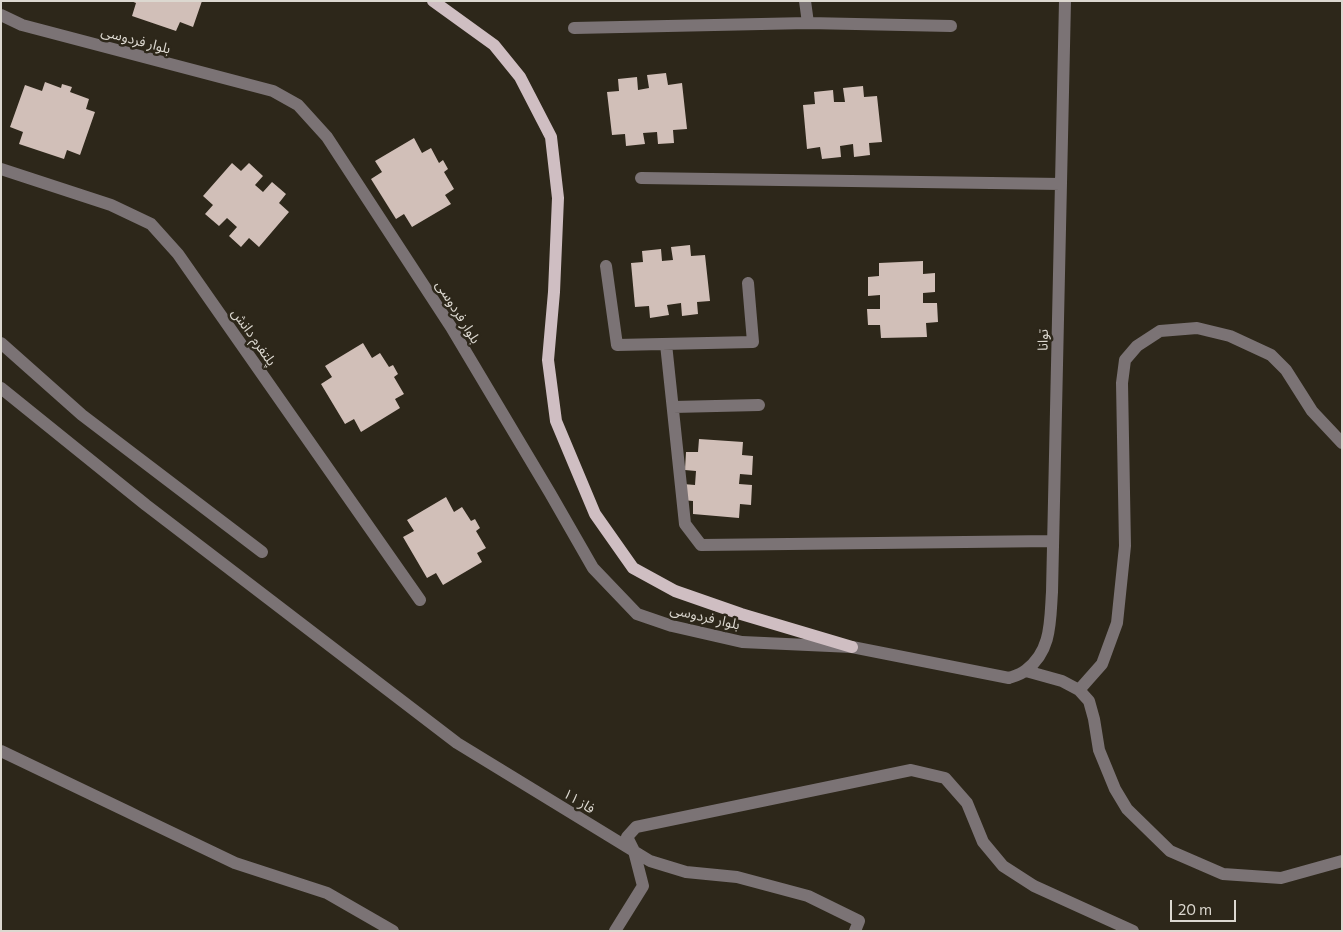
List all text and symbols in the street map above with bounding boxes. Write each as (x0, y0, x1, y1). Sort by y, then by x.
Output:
street label: بلوار فردوسی (99, 23, 173, 57)
street label: بلوار فردوسی (432, 277, 484, 347)
street label: پلتفرم دانش (228, 305, 280, 369)
street label: توانا (1034, 329, 1052, 351)
street label: بلوار فردوسی (668, 601, 742, 633)
street label: فاز ۱۱ (560, 785, 598, 817)
scale bar (1173, 890, 1239, 922)
text: 20 m (1178, 900, 1212, 918)

